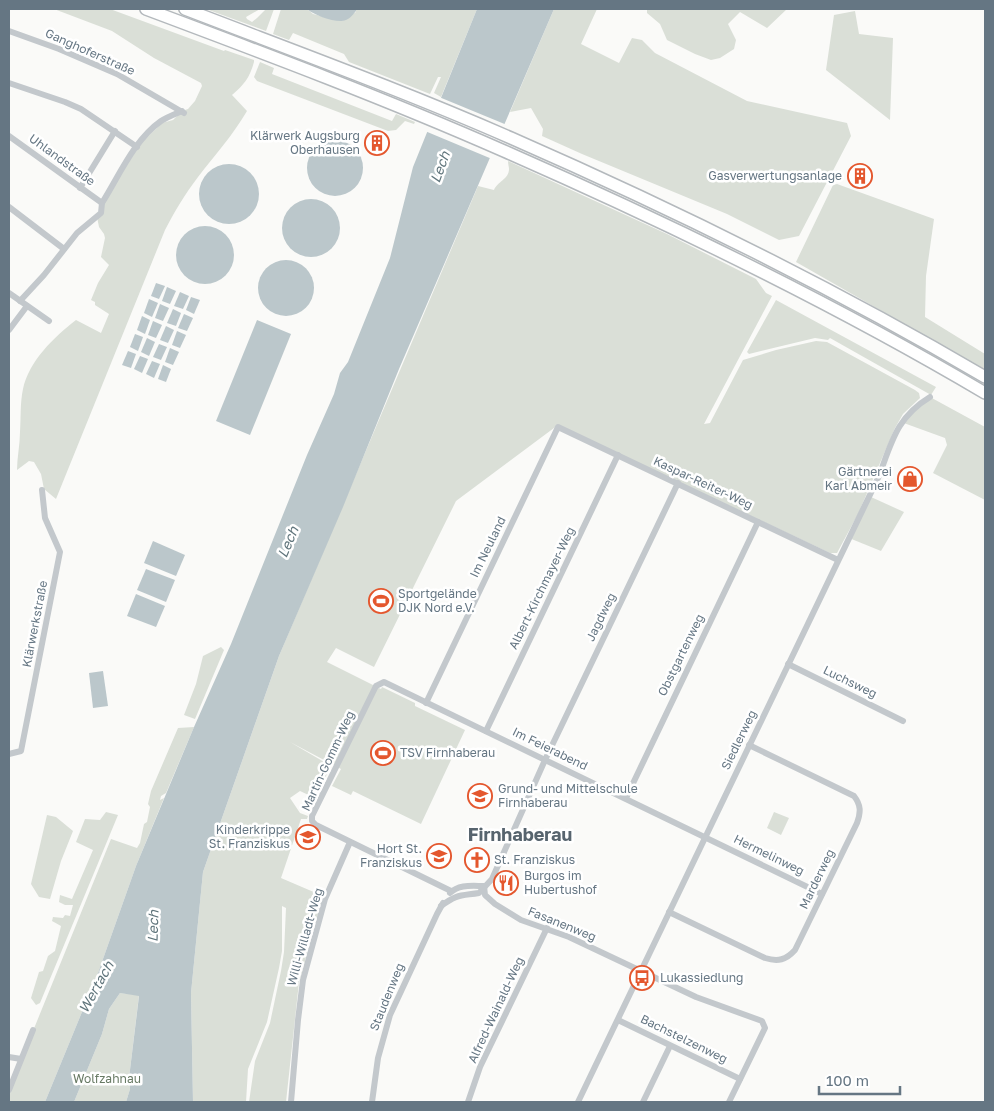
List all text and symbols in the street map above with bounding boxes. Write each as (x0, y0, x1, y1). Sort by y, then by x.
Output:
street label: Ganghoferstraße (43, 25, 137, 78)
place label: Klärwerk Augsburg Oberhausen (250, 128, 360, 157)
building icon: Klärwerk Augsburg Oberhausen (364, 130, 390, 156)
street label: Uhlandstraße (26, 131, 98, 189)
water label: Lech (426, 147, 453, 185)
building icon: Gasverwertungsanlage (847, 163, 873, 189)
place label: Gasverwertungsanlage (708, 168, 842, 183)
street label: Kaspar-Reiter-Weg (651, 453, 755, 512)
place label: Gärtnerei Karl Abmeir (825, 464, 892, 493)
shop icon: Gärtnerei Karl Abmeir (897, 466, 923, 492)
street label: Im Neuland (466, 514, 509, 580)
water label: Lech (273, 522, 302, 560)
street label: Albert-Kirchmayer-Weg (505, 524, 578, 652)
street label: Klärwerkstraße (19, 579, 50, 669)
place label: Sportgelände DJK Nord e.V. (398, 586, 477, 615)
sports icon: Sportgelände DJK Nord e.V. (368, 588, 394, 614)
street label: Jagdweg (582, 590, 619, 644)
street label: Obstgartenweg (654, 611, 707, 698)
street label: Luchsweg (821, 662, 880, 701)
street label: Siedlerweg (718, 707, 759, 772)
street label: Martin-Gomm-Weg (298, 708, 357, 813)
street label: Im Feierabend (510, 724, 590, 773)
sports icon: TSV Firnhaberau (370, 740, 396, 766)
place label: TSV Firnhaberau (400, 745, 495, 760)
place label: Grund- und Mittelschule Firnhaberau (498, 781, 638, 810)
school or university icon: Grund- und Mittelschule Firnhaberau (467, 783, 493, 809)
place label: Kinderkrippe St. Franziskus (209, 822, 290, 851)
district label: Firnhaberau (468, 823, 572, 845)
school or university icon: Kinderkrippe St. Franziskus (295, 824, 321, 850)
street label: Hermelinweg (732, 831, 807, 878)
place label: Hort St. Franziskus (360, 841, 422, 870)
school or university icon: Hort St. Franziskus (426, 843, 452, 869)
street label: Marderweg (796, 846, 838, 911)
church icon: St. Franziskus (464, 847, 490, 873)
place label: St. Franziskus (494, 852, 575, 867)
place label: Burgos im Hubertushof (524, 868, 598, 897)
restaurant icon: Burgos im Hubertushof (493, 870, 519, 896)
street label: Willi-Willadt-Weg (283, 886, 326, 988)
street label: Fasanenweg (526, 903, 599, 944)
water label: Lech (143, 908, 162, 942)
street label: Alfred-Wainald-Weg (464, 954, 527, 1065)
water label: Wertach (74, 957, 117, 1016)
street label: Staudenweg (366, 961, 407, 1033)
bus stop icon: Lukassiedlung (629, 965, 655, 991)
place label: Lukassiedlung (660, 970, 743, 985)
street label: Bachstelzenweg (638, 1011, 730, 1066)
scale bar (819, 1064, 900, 1096)
park label: Wolfzahnau (73, 1071, 141, 1086)
text: 100 m (826, 1071, 869, 1089)

